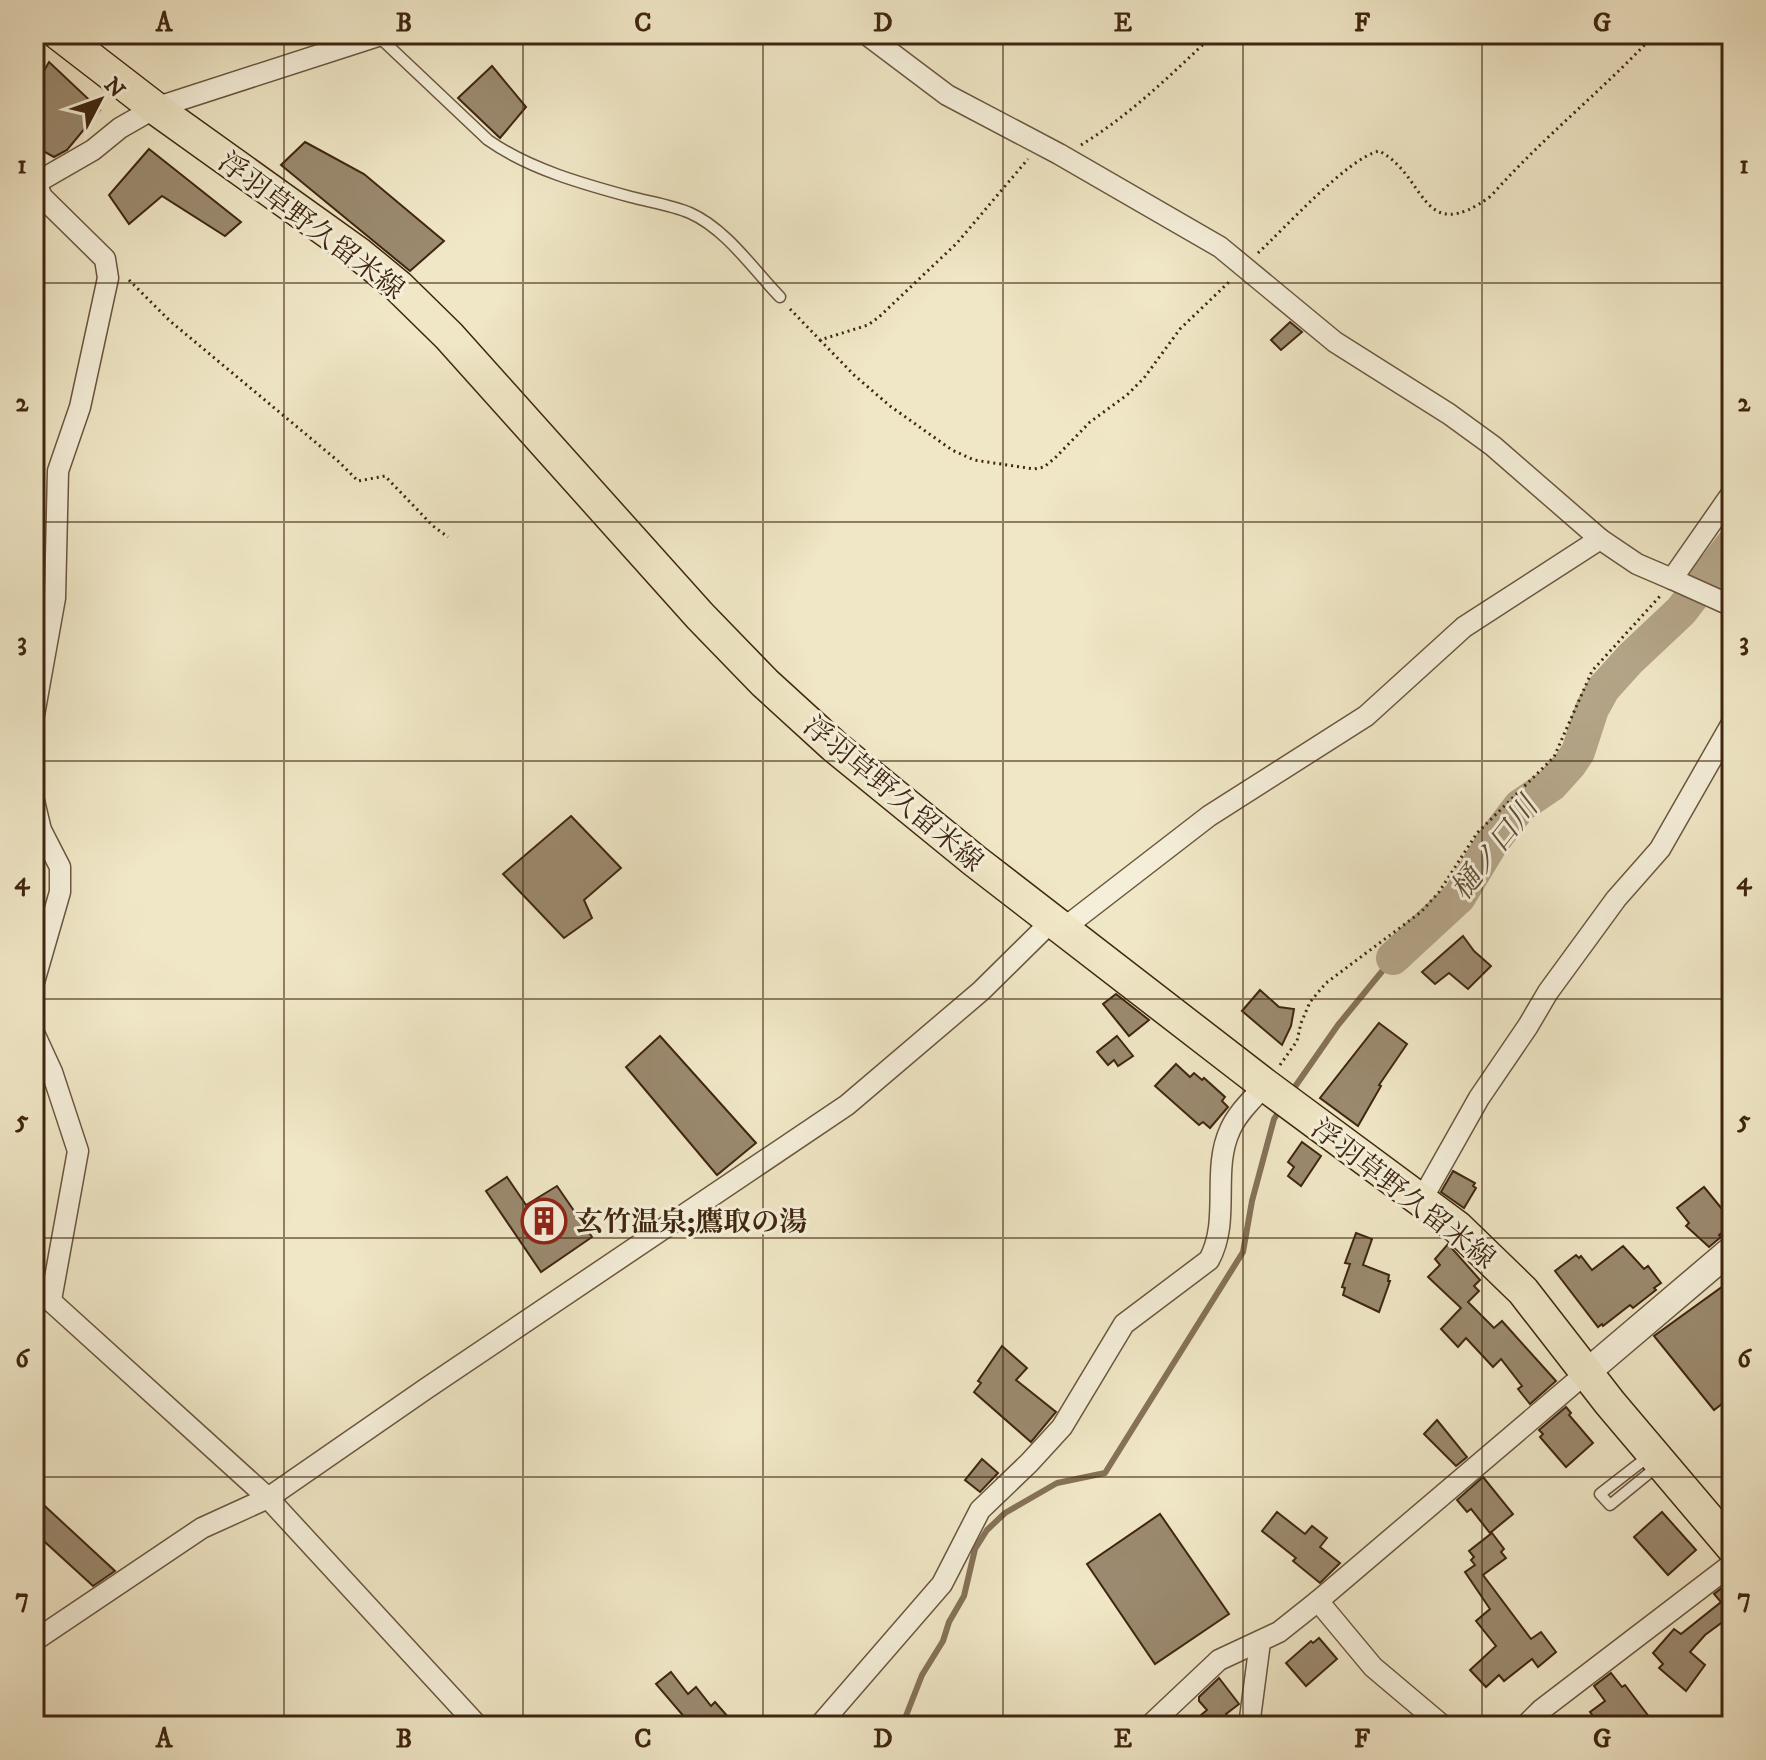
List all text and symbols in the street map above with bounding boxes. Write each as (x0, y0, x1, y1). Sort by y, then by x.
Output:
text: A (155, 7, 174, 40)
text: B (396, 7, 412, 40)
text: C (634, 7, 652, 40)
text: D (873, 7, 893, 40)
text: E (1114, 7, 1132, 40)
text: F (1354, 7, 1371, 40)
text: G (1593, 7, 1611, 40)
north arrow (60, 60, 140, 140)
text: N (98, 72, 130, 104)
street label: 浮羽草野久留米線 (211, 145, 411, 308)
text: 1 (17, 149, 27, 182)
text: 1 (1739, 149, 1749, 182)
text: 2 (16, 387, 30, 420)
text: 2 (1738, 387, 1752, 420)
text: 3 (17, 626, 27, 659)
text: 3 (1739, 626, 1749, 659)
street label: 浮羽草野久留米線 (796, 709, 990, 880)
water label: 樋ノ口川 (1444, 788, 1549, 908)
text: 4 (15, 865, 31, 898)
text: 4 (1737, 865, 1753, 898)
text: 5 (15, 1104, 29, 1137)
text: 5 (1737, 1104, 1751, 1137)
street label: 浮羽草野久留米線 (1304, 1111, 1502, 1277)
building icon: 玄竹温泉;鷹取の湯 (520, 1197, 568, 1245)
place label: 玄竹温泉;鷹取の湯 (575, 1205, 807, 1240)
text: 6 (15, 1343, 30, 1376)
text: 6 (1737, 1343, 1752, 1376)
text: 7 (15, 1582, 29, 1615)
text: 7 (1737, 1582, 1751, 1615)
text: A (155, 1723, 174, 1756)
text: B (396, 1723, 412, 1756)
text: C (634, 1723, 652, 1756)
text: D (873, 1723, 893, 1756)
text: E (1114, 1723, 1132, 1756)
text: F (1354, 1723, 1371, 1756)
text: G (1593, 1723, 1611, 1756)

